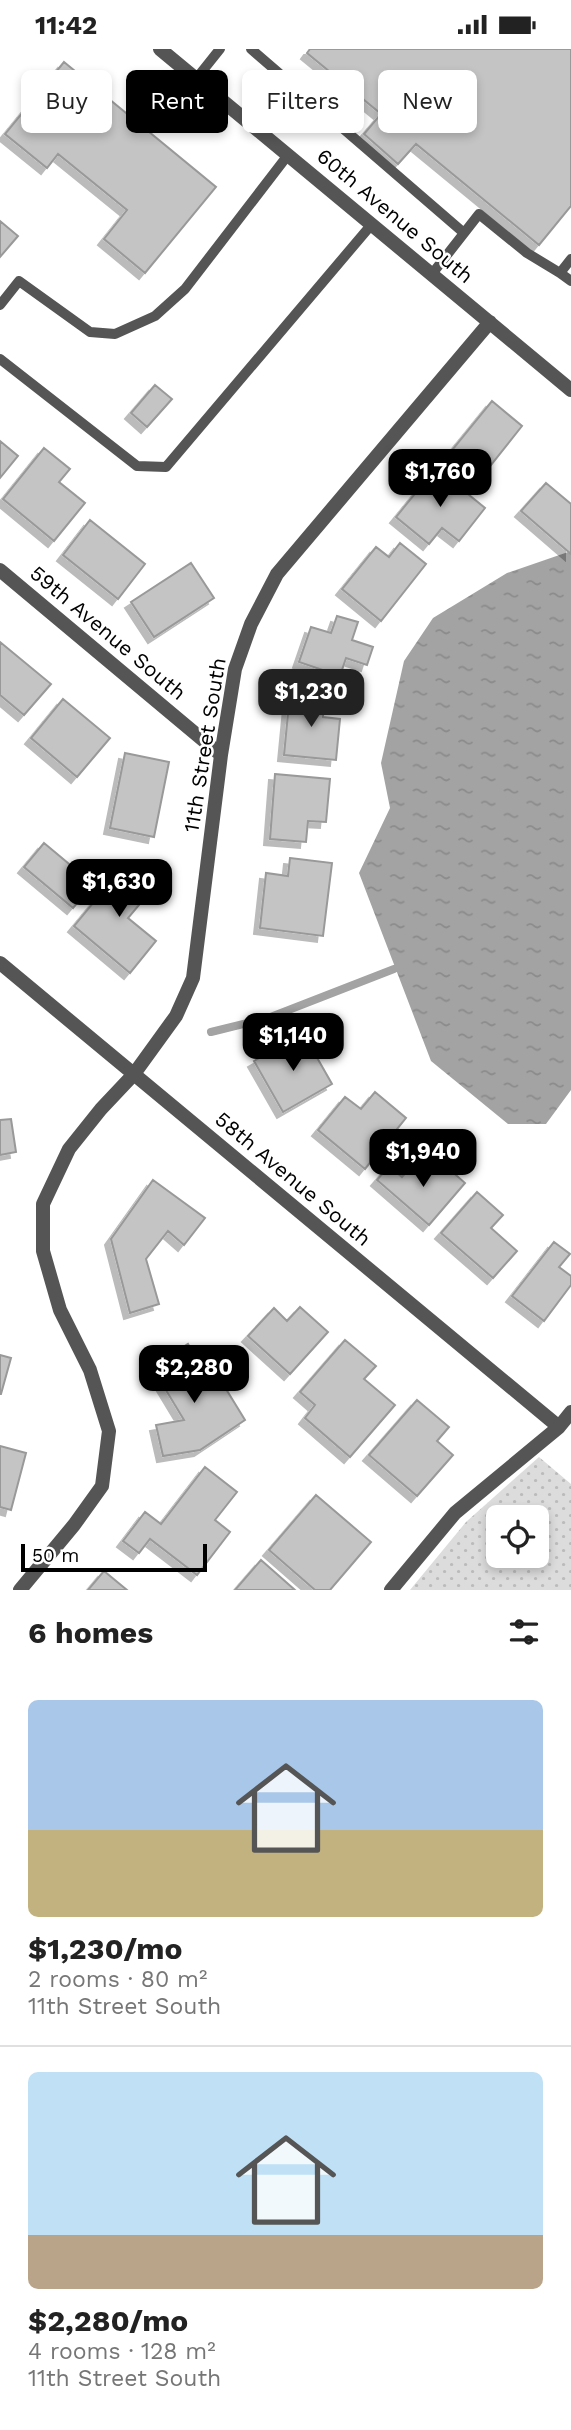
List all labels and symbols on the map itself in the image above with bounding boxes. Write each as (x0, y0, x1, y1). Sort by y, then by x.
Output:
street label: 60th Avenue South (312, 143, 479, 288)
pin: $1,760 (383, 449, 497, 509)
street label: 59th Avenue South (25, 560, 191, 705)
street label: 11th Street South (178, 656, 231, 834)
pin: $1,230 (254, 669, 368, 729)
pin: $1,630 (62, 859, 176, 919)
pin: $1,140 (236, 1013, 350, 1073)
street label: 58th Avenue South (210, 1106, 376, 1251)
pin: $1,940 (366, 1129, 480, 1189)
pin: $2,280 (137, 1345, 251, 1405)
scale bar (21, 1541, 206, 1573)

